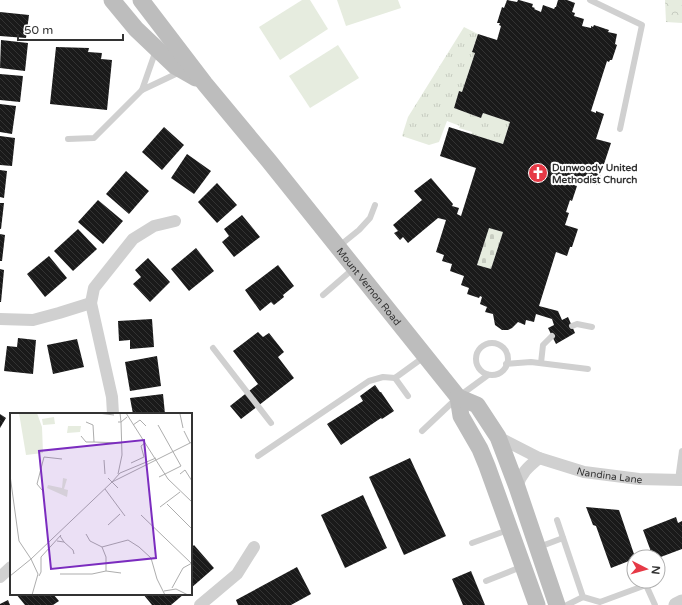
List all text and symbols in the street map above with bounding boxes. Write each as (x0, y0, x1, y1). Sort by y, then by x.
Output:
scale bar (18, 16, 123, 42)
text: 50 m (24, 23, 53, 37)
church icon: Dunwoody United Methodist Church (527, 162, 549, 184)
place label: Dunwoody United Methodist Church (552, 162, 638, 186)
street label: Mount Vernon Road (334, 245, 403, 328)
inset map (10, 413, 192, 595)
street label: Nandina Lane (575, 465, 643, 486)
north arrow (626, 549, 666, 589)
text: N (649, 565, 662, 575)

